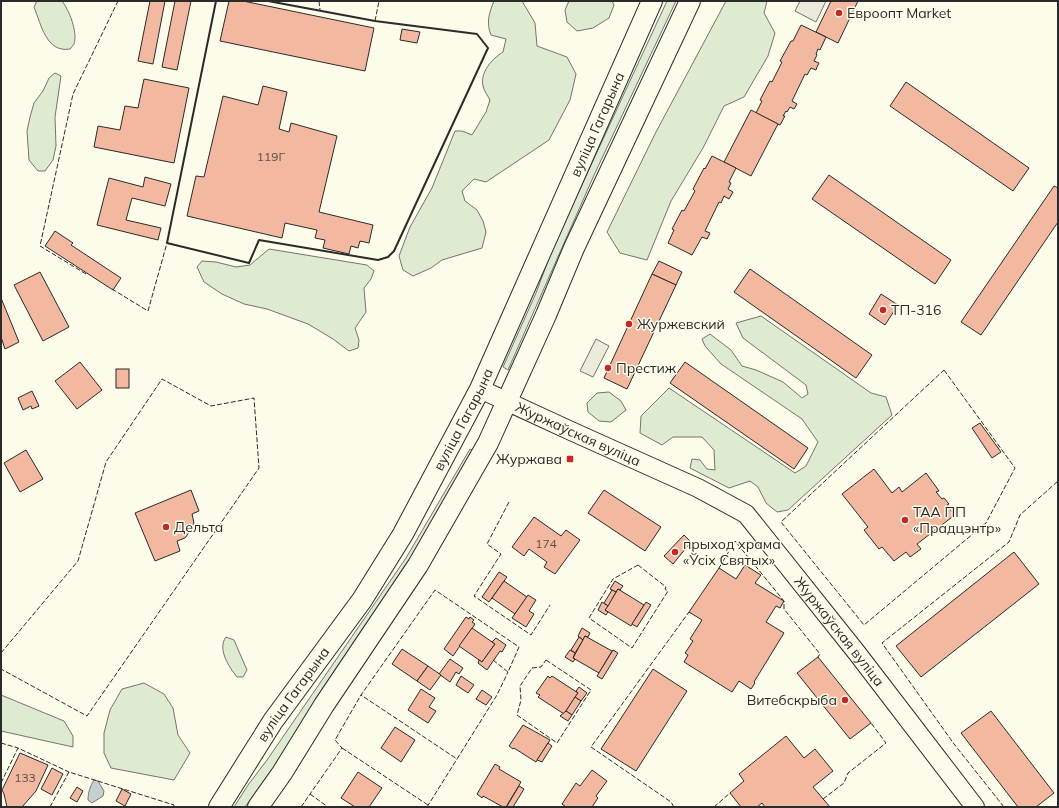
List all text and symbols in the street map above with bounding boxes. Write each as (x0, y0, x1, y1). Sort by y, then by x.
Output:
place label: Евроопт Market (847, 4, 951, 22)
marker: Евроопт Market (834, 8, 844, 18)
street label: вуліца Гагарына (566, 69, 628, 180)
house number: 119Г (257, 149, 285, 164)
place label: ТП-316 (891, 301, 941, 319)
marker: ТП-316 (878, 305, 888, 315)
place label: Журжевский (637, 315, 725, 333)
marker: Журжевский (624, 319, 634, 329)
place label: Престиж (616, 359, 677, 377)
marker: Престиж (603, 363, 613, 373)
street label: вуліца Гагарына (429, 366, 497, 474)
street label: Журжаўская вуліца (513, 398, 644, 470)
place label: Журжава (496, 450, 562, 468)
marker: Журжава (565, 454, 575, 464)
place label: ТАА ПП «Прадцэнтр» (913, 503, 1001, 537)
marker: ТАА ПП «Прадцэнтр» (900, 515, 910, 525)
place label: Дельта (174, 518, 223, 536)
marker: Дельта (161, 522, 171, 532)
place label: прыход храма «Ўсіх Святых» (683, 535, 781, 569)
house number: 174 (535, 536, 557, 551)
marker: прыход храма «Ўсіх Святых» (670, 547, 680, 557)
street label: Журжаўская вуліца (790, 573, 888, 690)
street label: вуліца Гагарына (253, 643, 333, 745)
place label: Витебскрыба (747, 691, 837, 709)
marker: Витебскрыба (840, 695, 850, 705)
house number: 133 (14, 770, 36, 785)

